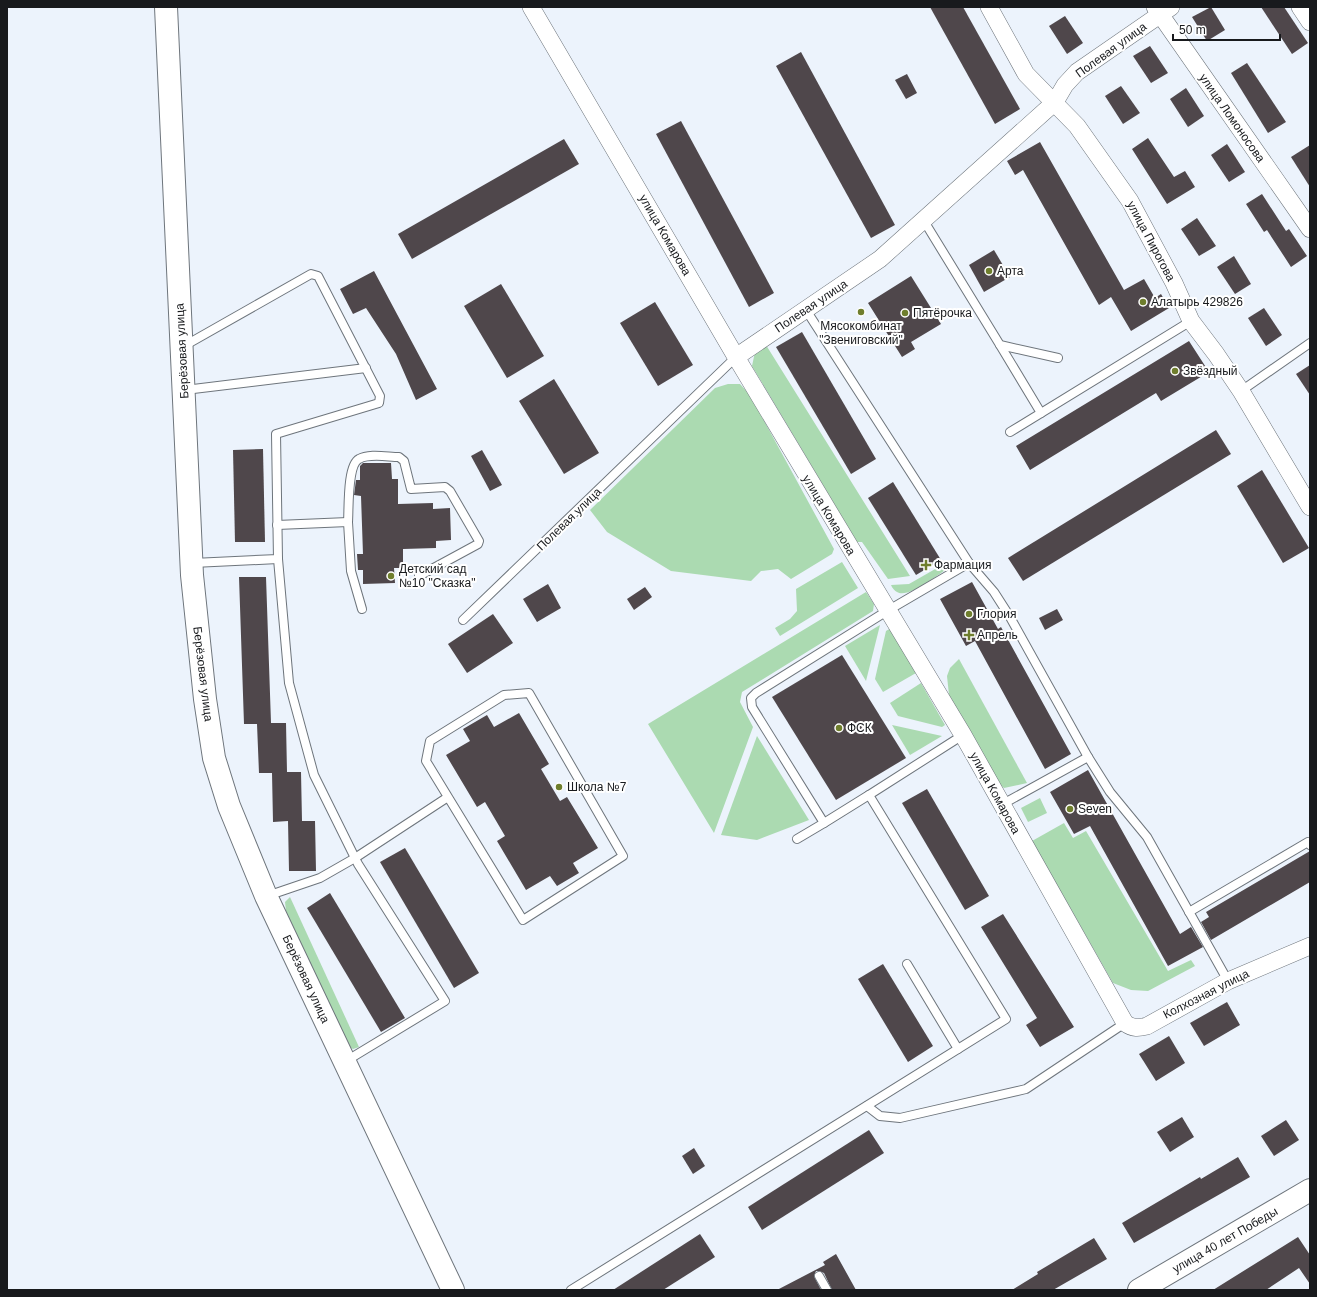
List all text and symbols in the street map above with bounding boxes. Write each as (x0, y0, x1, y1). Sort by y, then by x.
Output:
scale bar (1173, 16, 1280, 42)
street label: Полевая улица (1073, 19, 1150, 80)
text: 50 m (1179, 23, 1206, 37)
street label: улица Ломоносова (1196, 71, 1268, 165)
street label: улица Комарова (636, 192, 694, 278)
street label: улица Пирогова (1124, 199, 1178, 284)
place label: Арта (997, 264, 1024, 278)
marker: Арта (984, 266, 994, 276)
street label: Полевая улица (772, 276, 850, 335)
place label: Алатырь 429826 (1151, 295, 1243, 309)
marker: Алатырь 429826 (1138, 297, 1148, 307)
street label: Берёзовая улица (172, 303, 191, 399)
place label: Пятёрочка (913, 306, 972, 320)
marker: Мясокомбинат "Звениговский" (856, 307, 866, 317)
marker: Пятёрочка (900, 308, 910, 318)
place label: Мясокомбинат "Звениговский" (819, 319, 903, 347)
place label: Звёздный (1183, 364, 1238, 378)
marker: Звёздный (1170, 366, 1180, 376)
street label: улица Комарова (800, 472, 859, 558)
street label: Полевая улица (534, 484, 604, 553)
place label: Фармация (934, 558, 991, 572)
marker: Фармация (921, 560, 931, 570)
place label: Детский сад №10 "Сказка" (399, 562, 475, 590)
marker: Детский сад №10 "Сказка" (386, 571, 396, 581)
place label: Глория (977, 607, 1017, 621)
marker: Глория (964, 609, 974, 619)
street label: Берёзовая улица (190, 626, 216, 723)
place label: Апрель (977, 628, 1018, 642)
marker: Апрель (964, 630, 974, 640)
place label: ФСК (847, 721, 872, 735)
marker: ФСК (834, 723, 844, 733)
street label: улица Комарова (967, 750, 1023, 837)
place label: Школа №7 (567, 780, 627, 794)
marker: Школа №7 (554, 782, 564, 792)
place label: Seven (1078, 802, 1112, 816)
marker: Seven (1065, 804, 1075, 814)
street label: Берёзовая улица (279, 933, 333, 1026)
street label: Колхозная улица (1161, 966, 1252, 1022)
street label: улица 40 лет Победы (1170, 1204, 1280, 1276)

